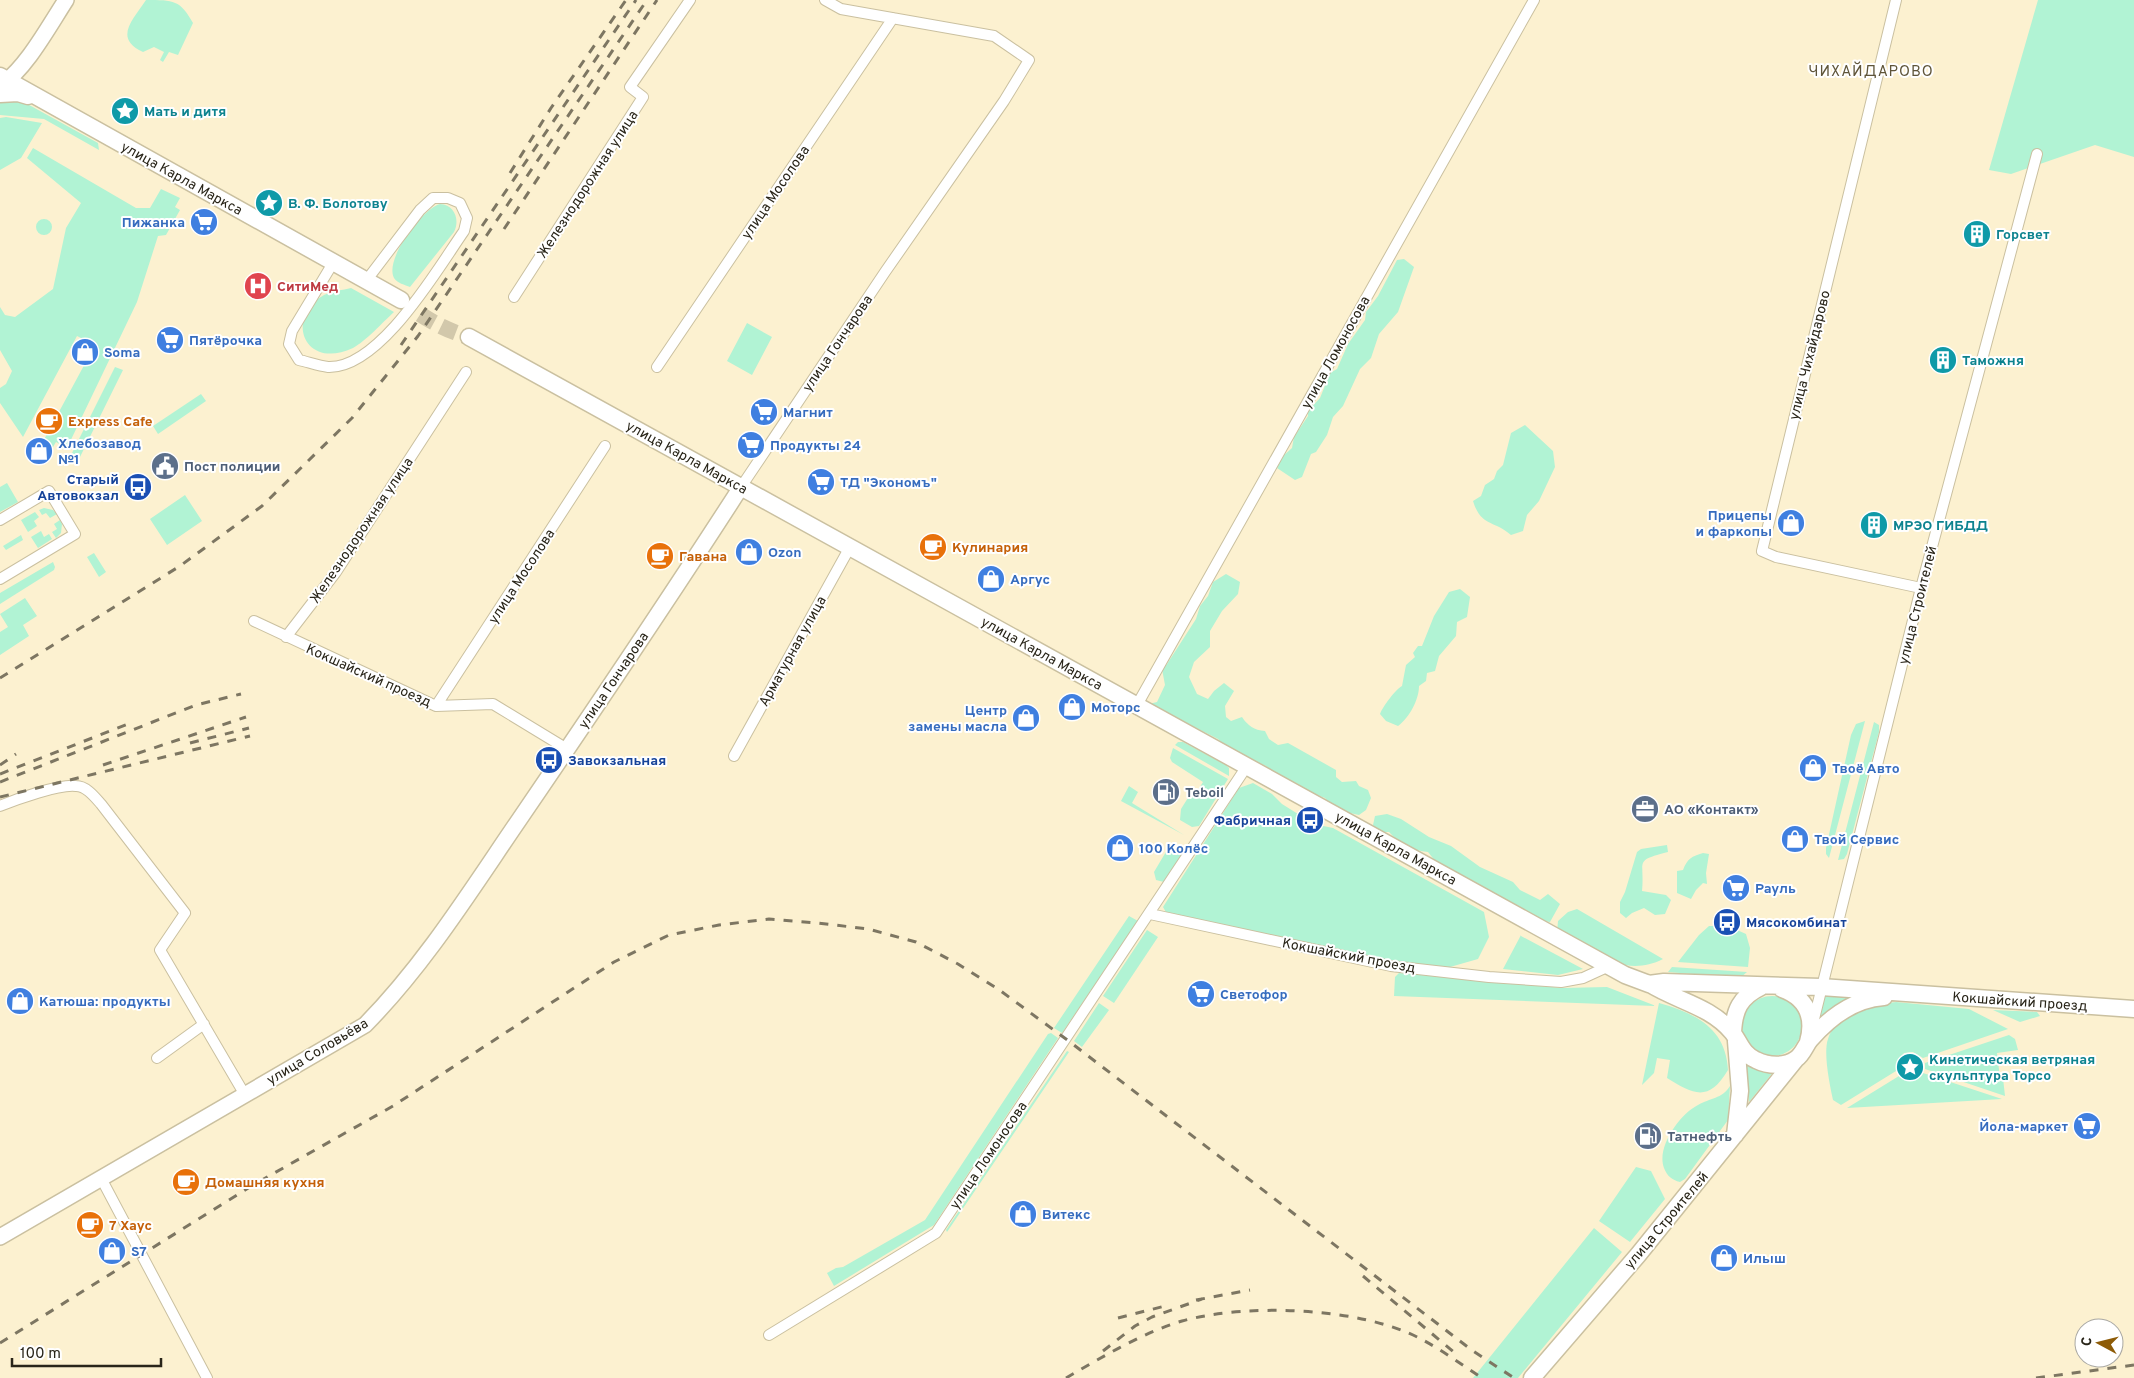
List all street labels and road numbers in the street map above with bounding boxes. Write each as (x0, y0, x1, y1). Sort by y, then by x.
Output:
street label: Железнодорожная улица (534, 108, 642, 262)
street label: улица Карла Маркса (118, 139, 245, 220)
street label: улица Мосолова (739, 143, 814, 243)
street label: улица Чихайдарово (1786, 289, 1835, 422)
street label: улица Гончарова (800, 292, 877, 396)
street label: улица Ломоносова (1298, 293, 1374, 412)
street label: улица Карла Маркса (623, 418, 750, 499)
street label: Железнодорожная улица (307, 455, 418, 607)
street label: улица Мосолова (485, 526, 559, 627)
street label: улица Строителей (1895, 544, 1941, 666)
street label: Арматурная улица (756, 593, 831, 710)
street label: улица Карла Маркса (978, 614, 1105, 695)
street label: улица Гончарова (576, 629, 653, 733)
street label: Кокшайский проезд (303, 641, 434, 712)
street label: улица Карла Маркса (1332, 809, 1459, 890)
street label: Кокшайский проезд (1281, 935, 1417, 978)
street label: Кокшайский проезд (1952, 989, 2088, 1016)
street label: улица Соловьёва (264, 1015, 372, 1089)
street label: улица Ломоносова (947, 1099, 1032, 1213)
street label: улица Строителей (1622, 1169, 1713, 1273)

